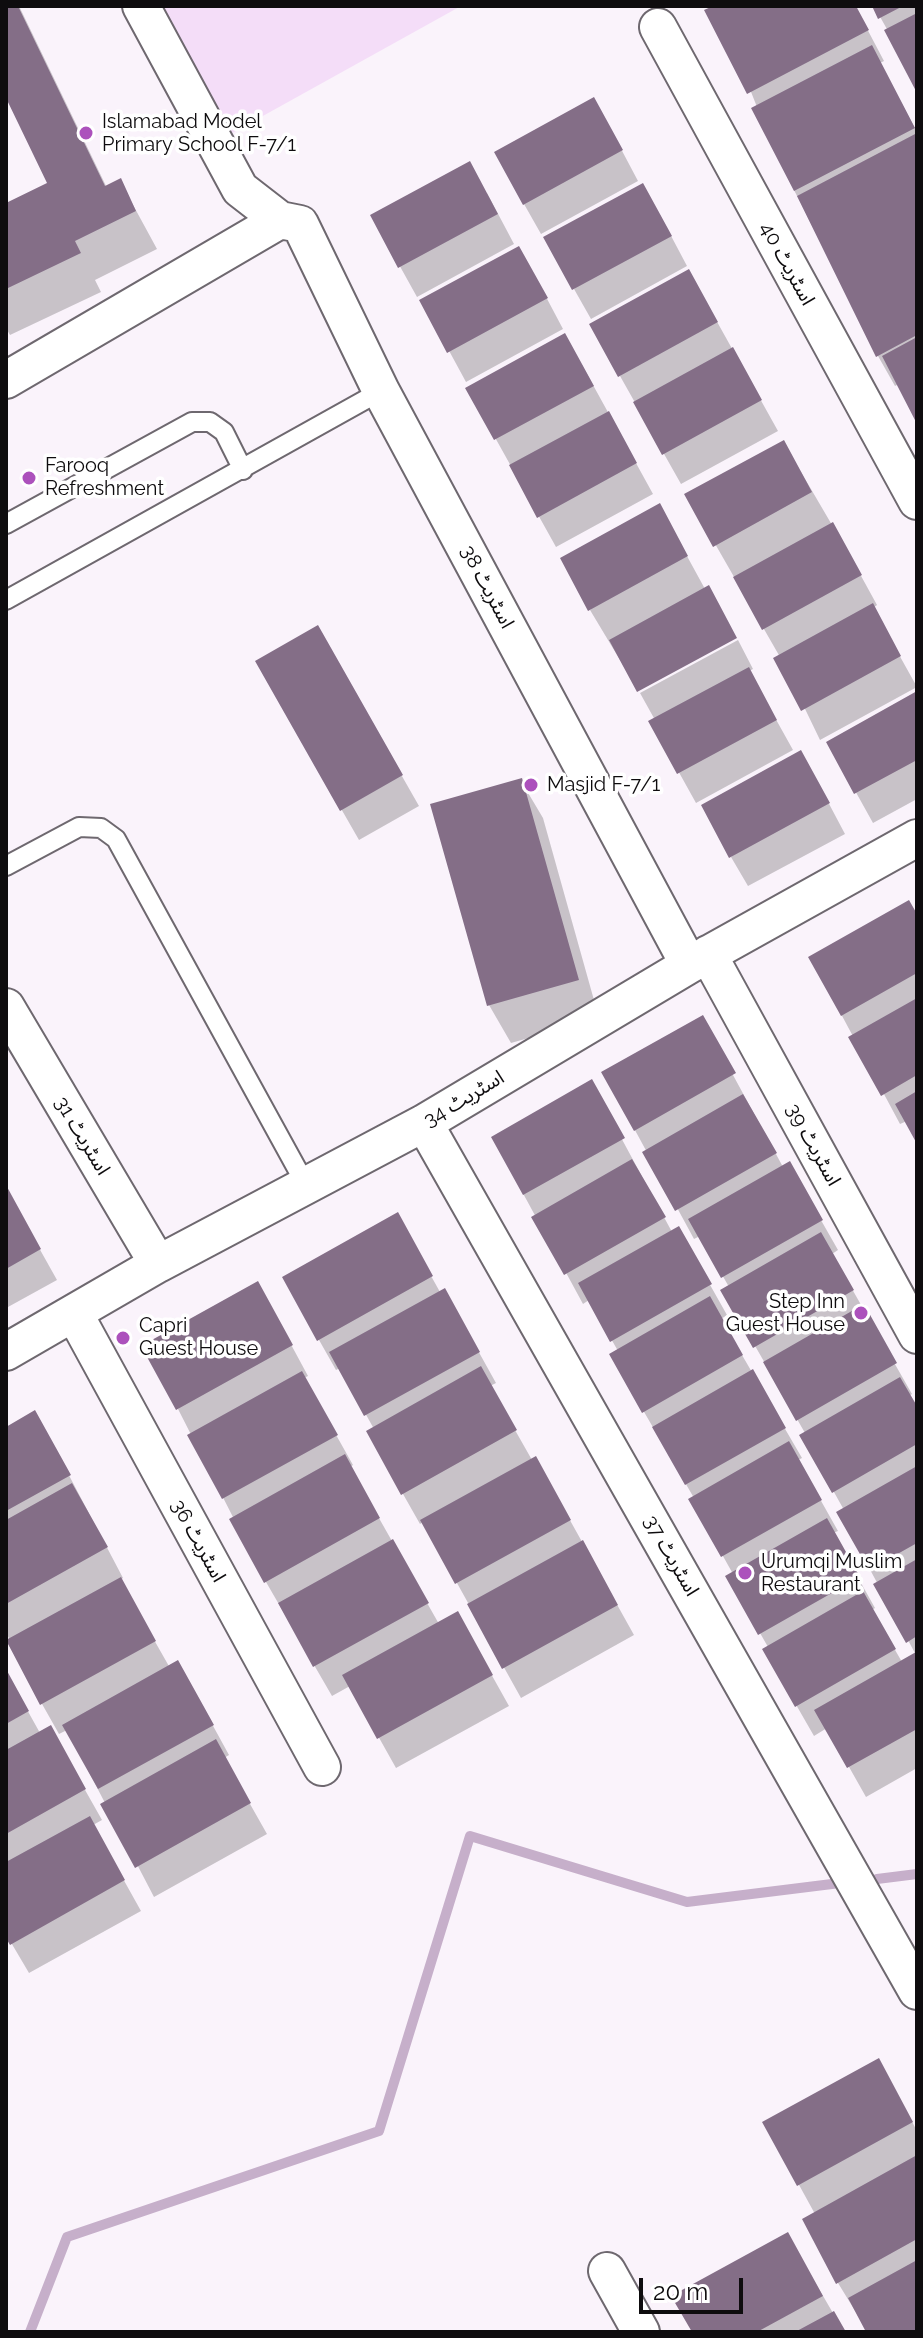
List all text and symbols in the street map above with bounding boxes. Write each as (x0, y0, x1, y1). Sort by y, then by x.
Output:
place label: Islamabad Model Primary School F-7/1 (102, 110, 296, 157)
marker: Islamabad Model Primary School F-7/1 (77, 124, 95, 142)
street label: اسٹریٹ 40 (754, 218, 820, 310)
place label: Farooq Refreshment (45, 454, 164, 501)
marker: Farooq Refreshment (20, 469, 38, 487)
street label: اسٹریٹ 38 (455, 541, 519, 633)
place label: Masjid F-7/1 (547, 773, 660, 797)
marker: Masjid F-7/1 (522, 776, 540, 794)
street label: اسٹریٹ 34 (419, 1066, 509, 1132)
street label: اسٹریٹ 31 (49, 1092, 115, 1180)
street label: اسٹریٹ 39 (781, 1100, 845, 1190)
place label: Step Inn Guest House (726, 1290, 845, 1337)
marker: Step Inn Guest House (852, 1304, 870, 1322)
place label: Capri Guest House (139, 1314, 258, 1361)
marker: Capri Guest House (114, 1329, 132, 1347)
street label: اسٹریٹ 36 (165, 1495, 231, 1587)
street label: اسٹریٹ 37 (638, 1511, 704, 1601)
place label: Urumqi Muslim Restaurant (761, 1550, 902, 1597)
marker: Urumqi Muslim Restaurant (736, 1564, 754, 1582)
scale bar (643, 2262, 747, 2312)
text: 20 m (653, 2277, 708, 2306)

